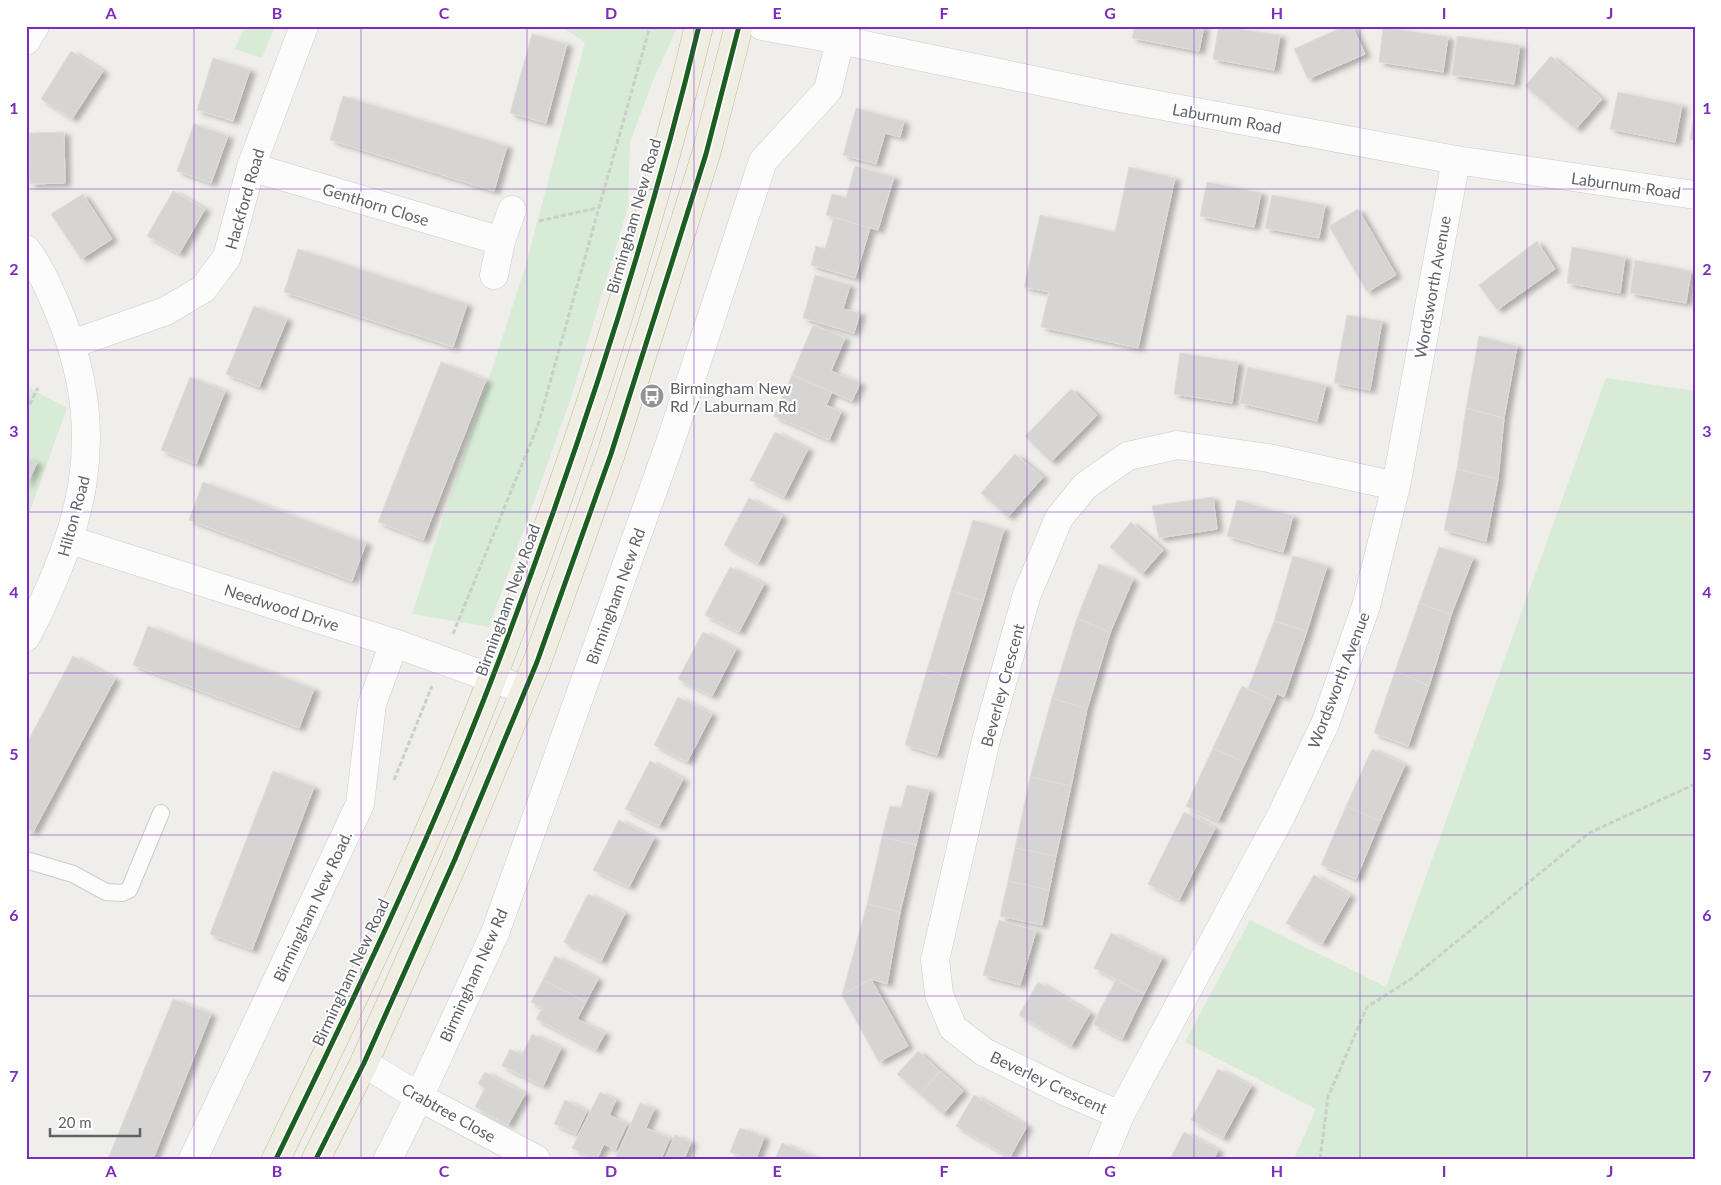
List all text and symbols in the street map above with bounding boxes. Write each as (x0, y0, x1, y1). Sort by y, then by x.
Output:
text: A (104, 3, 117, 22)
text: B (272, 3, 282, 22)
text: C (439, 3, 450, 22)
text: D (605, 3, 617, 22)
text: E (772, 3, 782, 22)
text: F (939, 3, 949, 22)
text: G (1104, 3, 1116, 22)
text: H (1271, 3, 1283, 22)
text: I (1442, 3, 1446, 22)
text: J (1607, 3, 1613, 22)
text: 1 (9, 98, 19, 117)
text: 1 (1702, 98, 1712, 117)
street label: Laburnum Road (1171, 99, 1283, 137)
street label: Birmingham New Road (602, 136, 664, 296)
street label: Hackford Road (221, 146, 267, 252)
street label: Laburnum Road (1570, 168, 1682, 202)
street label: Genthorn Close (320, 179, 432, 229)
street label: Wordsworth Avenue (1410, 214, 1454, 360)
text: 2 (9, 259, 19, 278)
text: 2 (1702, 259, 1712, 278)
place label: Birmingham New Rd / Laburnam Rd (670, 378, 797, 415)
bus stop icon: Birmingham New Rd / Laburnam Rd (639, 383, 665, 409)
text: 3 (9, 421, 19, 440)
text: 3 (1702, 421, 1712, 440)
street label: Hilton Road (53, 473, 93, 559)
street label: Birmingham New Road (471, 521, 543, 679)
street label: Birmingham New Rd (582, 525, 648, 667)
street label: Needwood Drive (222, 579, 342, 635)
text: 4 (9, 582, 19, 601)
text: 4 (1702, 582, 1712, 601)
street label: Wordsworth Avenue (1303, 609, 1373, 751)
street label: Beverley Crescent (976, 621, 1028, 749)
text: 5 (9, 744, 19, 763)
text: 5 (1702, 744, 1712, 763)
street label: Birmingham New Road. (269, 827, 355, 985)
street label: Birmingham New Road (307, 895, 393, 1049)
text: 6 (9, 905, 19, 924)
text: 6 (1702, 905, 1712, 924)
street label: Birmingham New Rd (435, 906, 511, 1044)
street label: Beverley Crescent (988, 1047, 1111, 1118)
text: 7 (9, 1066, 19, 1085)
text: 7 (1702, 1066, 1712, 1085)
street label: Crabtree Close (399, 1078, 499, 1146)
scale bar (50, 1105, 140, 1137)
text: 20 m (58, 1113, 92, 1131)
text: A (104, 1161, 117, 1180)
text: B (272, 1161, 282, 1180)
text: C (439, 1161, 450, 1180)
text: D (605, 1161, 617, 1180)
text: E (772, 1161, 782, 1180)
text: F (939, 1161, 949, 1180)
text: G (1104, 1161, 1116, 1180)
text: H (1271, 1161, 1283, 1180)
text: I (1442, 1161, 1446, 1180)
text: J (1607, 1161, 1613, 1180)

